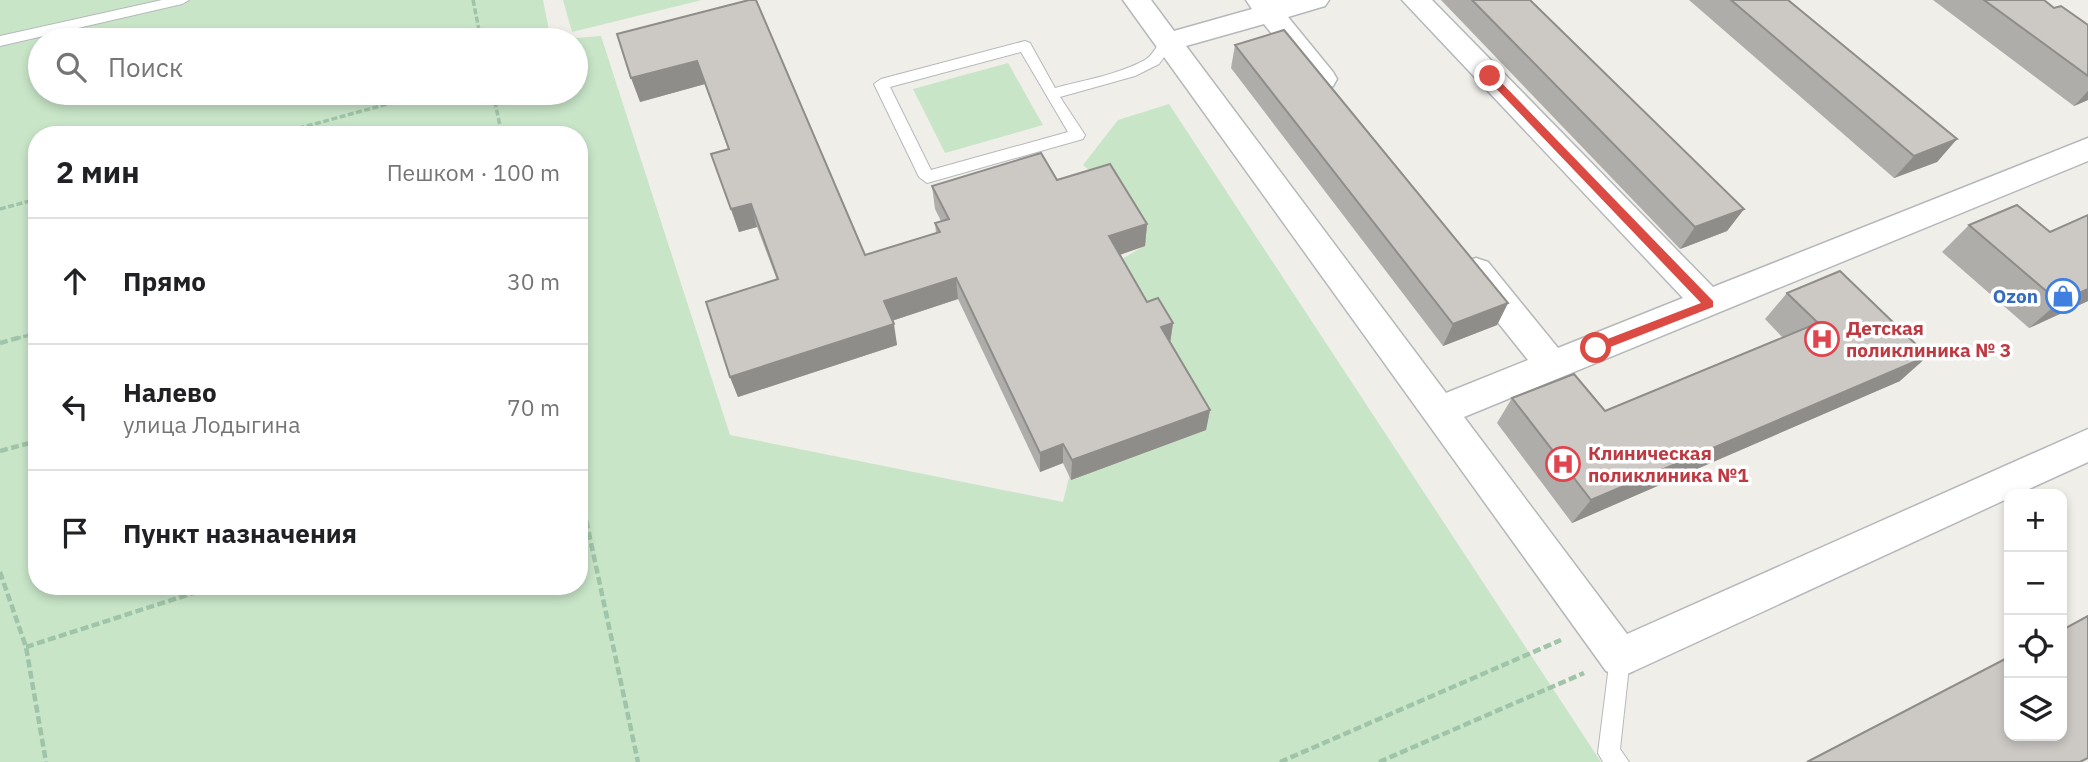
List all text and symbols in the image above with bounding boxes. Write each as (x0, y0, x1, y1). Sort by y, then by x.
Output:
search box (28, 28, 588, 105)
icon: search (52, 48, 90, 86)
text: Поиск (108, 50, 183, 84)
route end (1474, 60, 1505, 91)
text: 2 мин (56, 152, 140, 191)
text: Пешком · 100 m (387, 157, 560, 187)
icon: ahead (56, 262, 94, 300)
text: Прямо (123, 264, 206, 298)
text: 30 m (507, 266, 560, 296)
shop icon: Ozon (2044, 277, 2082, 315)
place label: Ozon (1993, 284, 2038, 308)
place label: Детская поликлиника № 3 (1846, 316, 2011, 362)
hospital icon: Детская поликлиника № 3 (1803, 320, 1841, 358)
route start (1580, 332, 1611, 363)
text: Налево (123, 375, 217, 409)
icon: left (56, 388, 94, 426)
text: 70 m (507, 392, 560, 422)
text: улица Лодыгина (123, 409, 300, 439)
place label: Клиническая поликлиника №1 (1588, 441, 1749, 487)
hospital icon: Клиническая поликлиника №1 (1544, 445, 1582, 483)
map controls (2004, 489, 2067, 741)
button: + (2004, 489, 2067, 552)
icon: arrive (56, 514, 94, 552)
text: Пункт назначения (123, 516, 357, 550)
button: − (2004, 552, 2067, 615)
button: locate (2004, 615, 2067, 678)
button: layers (2004, 678, 2067, 741)

